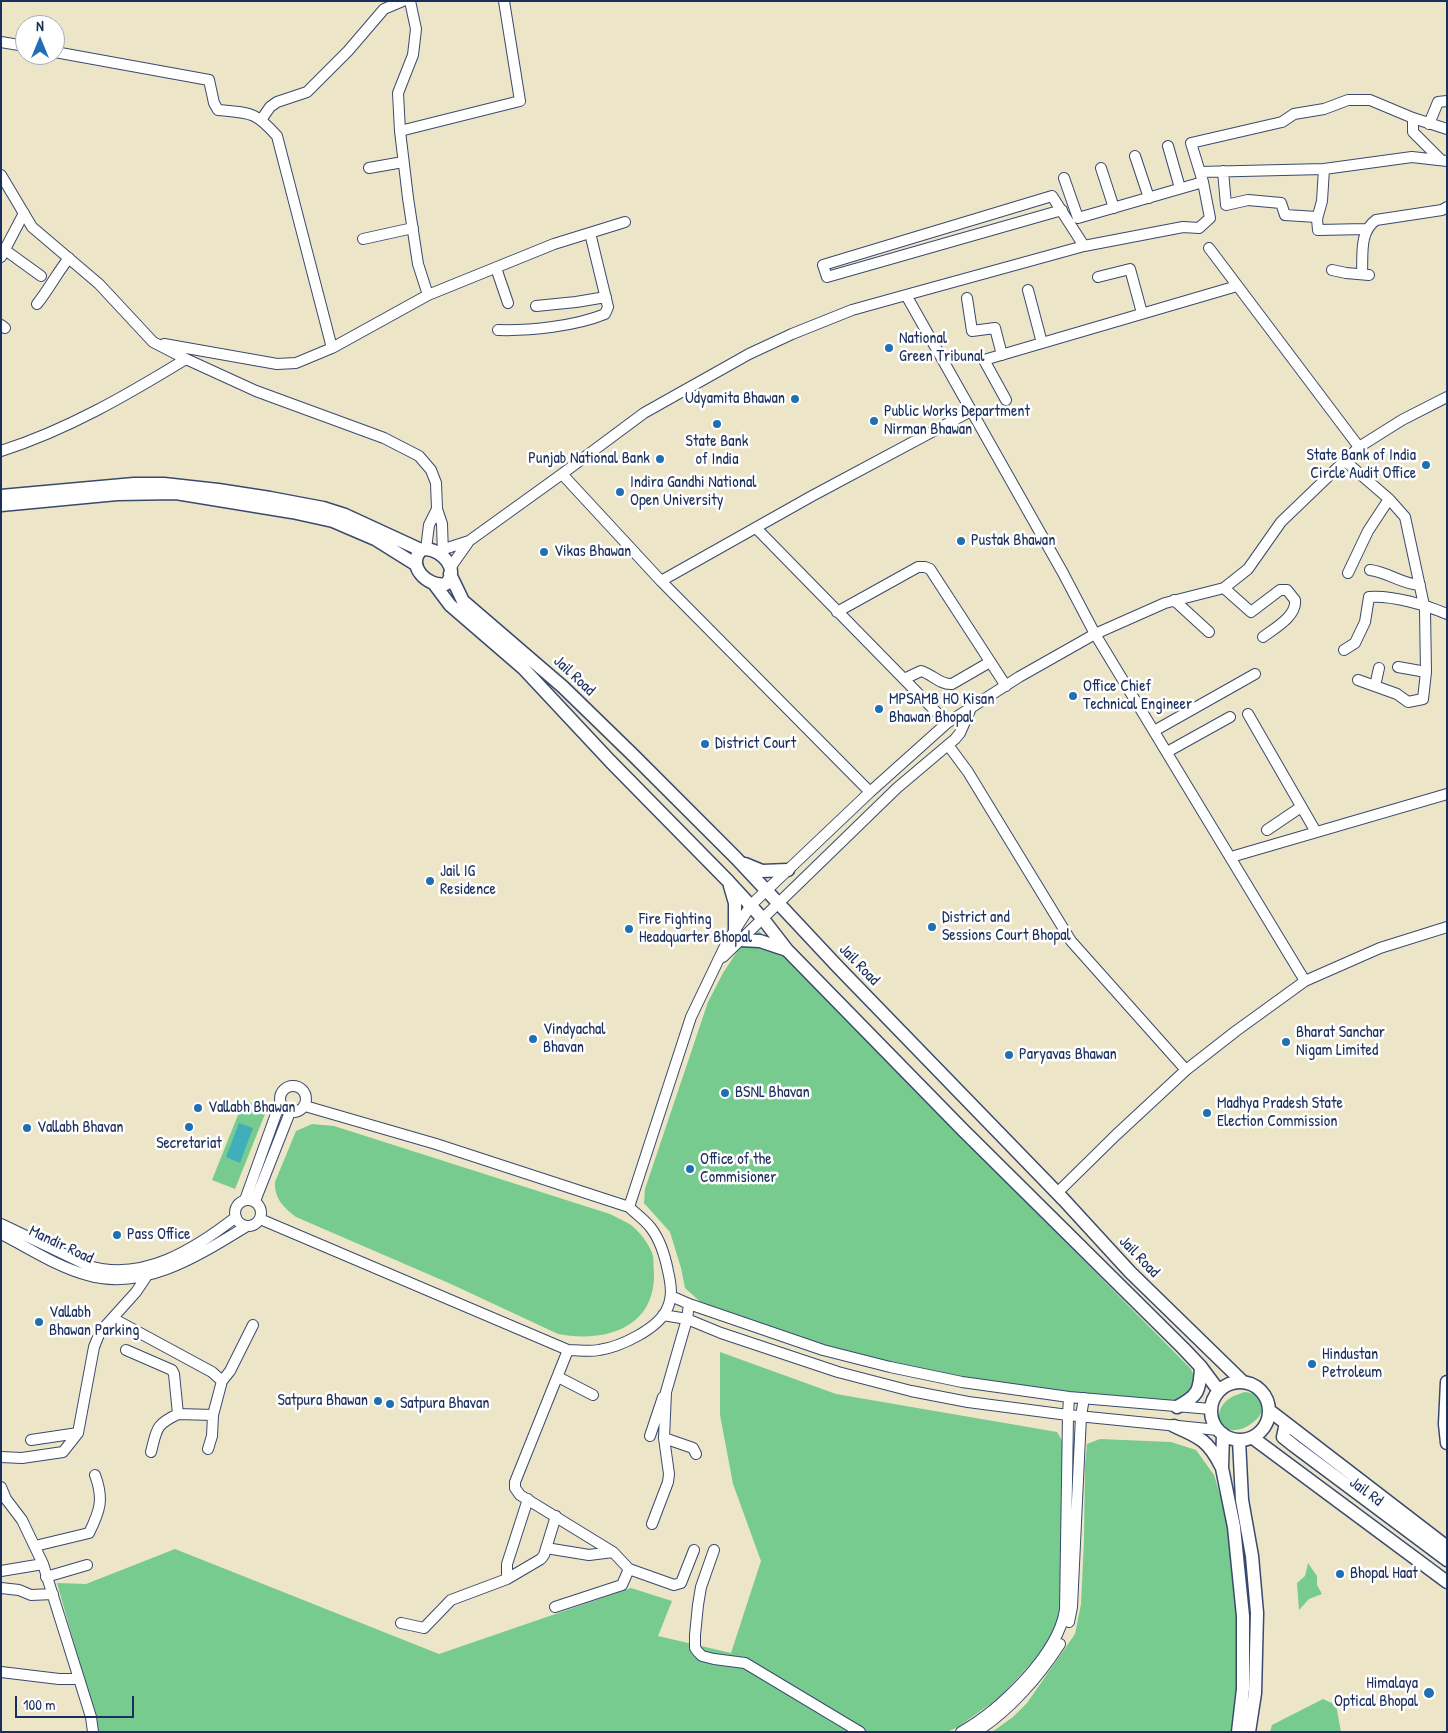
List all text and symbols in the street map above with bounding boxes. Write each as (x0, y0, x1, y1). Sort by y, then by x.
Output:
north arrow (15, 15, 65, 65)
text: N (36, 16, 44, 35)
place label: National Green Tribunal (899, 329, 984, 367)
marker: National Green Tribunal (883, 342, 895, 354)
place label: Udyamita Bhawan (685, 389, 785, 409)
marker: Udyamita Bhawan (789, 393, 801, 405)
place label: Public Works Department Nirman Bhawan (884, 402, 1030, 440)
marker: Public Works Department Nirman Bhawan (868, 415, 880, 427)
marker: State Bank of India (711, 418, 723, 430)
place label: State Bank of India (686, 432, 748, 470)
place label: State Bank of India Circle Audit Office (1306, 446, 1416, 484)
place label: Punjab National Bank (528, 449, 650, 469)
marker: Punjab National Bank (654, 453, 666, 465)
marker: State Bank of India Circle Audit Office (1420, 459, 1432, 471)
place label: Indira Gandhi National Open University (630, 473, 756, 511)
marker: Indira Gandhi National Open University (614, 486, 626, 498)
place label: Pustak Bhawan (971, 531, 1055, 551)
marker: Pustak Bhawan (955, 535, 967, 547)
place label: Vikas Bhawan (554, 542, 631, 562)
marker: Vikas Bhawan (538, 546, 550, 558)
street label: Jail Road (549, 652, 599, 700)
place label: Office Chief Technical Engineer (1083, 677, 1192, 715)
place label: MPSAMB HO Kisan Bhawan Bhopal (889, 690, 994, 728)
marker: Office Chief Technical Engineer (1067, 690, 1079, 702)
marker: MPSAMB HO Kisan Bhawan Bhopal (873, 703, 885, 715)
place label: District Court (715, 734, 796, 754)
marker: District Court (699, 738, 711, 750)
place label: Jail IG Residence (440, 862, 496, 900)
marker: Jail IG Residence (424, 875, 436, 887)
place label: District and Sessions Court Bhopal (942, 908, 1071, 946)
place label: Fire Fighting Headquarter Bhopal (639, 910, 752, 948)
marker: District and Sessions Court Bhopal (926, 921, 938, 933)
marker: Fire Fighting Headquarter Bhopal (623, 923, 635, 935)
street label: Jail Road (835, 940, 883, 990)
place label: Vindyachal Bhavan (543, 1020, 606, 1058)
place label: Bharat Sanchar Nigam Limited (1296, 1023, 1385, 1061)
marker: Vindyachal Bhavan (527, 1033, 539, 1045)
marker: Bharat Sanchar Nigam Limited (1280, 1036, 1292, 1048)
place label: Paryavas Bhawan (1019, 1045, 1117, 1065)
marker: Paryavas Bhawan (1003, 1049, 1015, 1061)
place label: BSNL Bhavan (735, 1083, 810, 1103)
marker: BSNL Bhavan (719, 1087, 731, 1099)
place label: Madhya Pradesh State Election Commission (1217, 1094, 1343, 1132)
place label: Vallabh Bhawan (208, 1098, 295, 1118)
marker: Vallabh Bhawan (192, 1102, 204, 1114)
marker: Madhya Pradesh State Election Commission (1201, 1107, 1213, 1119)
place label: Vallabh Bhavan (37, 1118, 123, 1138)
marker: Secretariat (183, 1121, 195, 1133)
marker: Vallabh Bhavan (21, 1122, 33, 1134)
place label: Secretariat (156, 1134, 222, 1154)
place label: Office of the Commisioner (700, 1150, 777, 1188)
marker: Office of the Commisioner (684, 1163, 696, 1175)
street label: Mandir Road (26, 1222, 96, 1268)
place label: Pass Office (127, 1225, 190, 1245)
marker: Pass Office (111, 1229, 123, 1241)
street label: Jail Road (1115, 1232, 1163, 1282)
place label: Vallabh Bhawan Parking (49, 1303, 139, 1341)
marker: Vallabh Bhawan Parking (33, 1316, 45, 1328)
place label: Hindustan Petroleum (1322, 1345, 1382, 1383)
marker: Hindustan Petroleum (1306, 1358, 1318, 1370)
place label: Satpura Bhawan (278, 1391, 368, 1411)
place label: Satpura Bhavan (400, 1394, 489, 1414)
marker: Satpura Bhawan (372, 1395, 384, 1407)
marker: Satpura Bhavan (384, 1398, 396, 1410)
street label: Jail Rd (1345, 1473, 1387, 1511)
place label: Bhopal Haat (1350, 1564, 1418, 1584)
marker: Bhopal Haat (1334, 1568, 1346, 1580)
place label: Himalaya Optical Bhopal (1334, 1674, 1418, 1712)
scale bar (18, 1686, 136, 1718)
marker: Himalaya Optical Bhopal (1422, 1686, 1436, 1700)
text: 100 m (23, 1694, 56, 1715)

